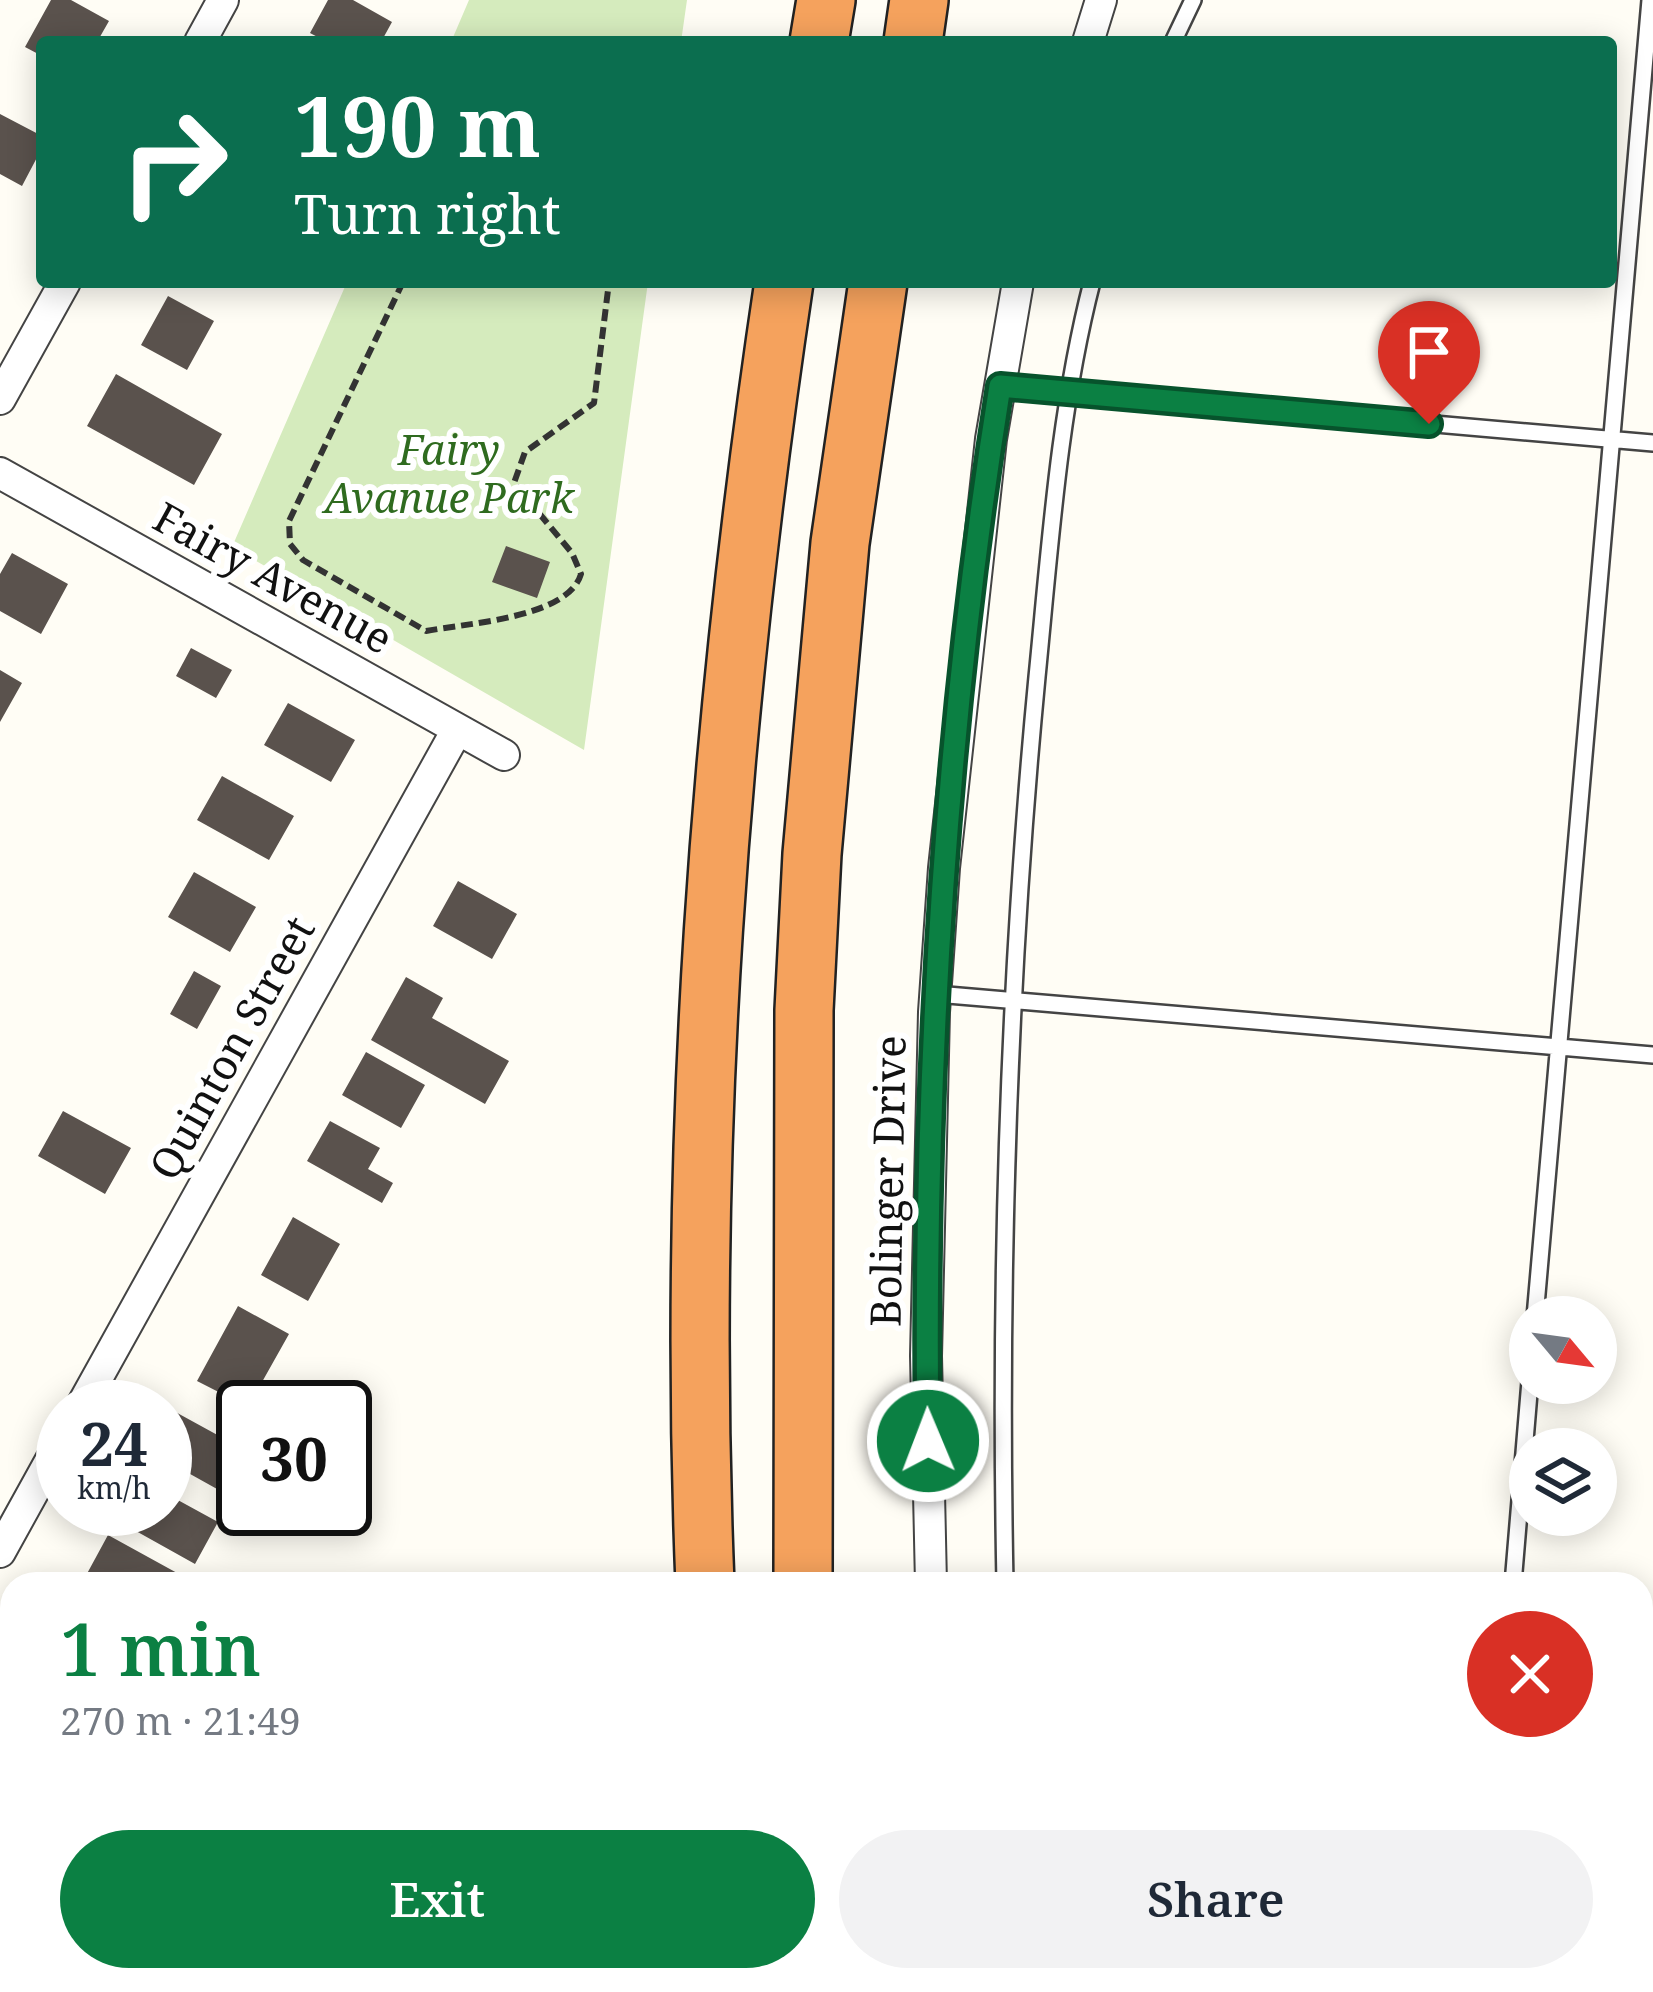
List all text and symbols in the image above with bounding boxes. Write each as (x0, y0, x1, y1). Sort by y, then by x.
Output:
text: 190 m (294, 67, 541, 182)
icon: right (96, 84, 252, 240)
text: Turn right (294, 176, 561, 250)
pin (1378, 301, 1480, 424)
icon: arrive (1396, 319, 1462, 385)
park label: Fairy Avanue Park (321, 420, 576, 525)
street label: Fairy Avenue (144, 488, 403, 666)
street label: Quinton Street (135, 906, 327, 1189)
street label: Bolinger Drive (855, 1035, 918, 1327)
north arrow (1509, 1296, 1617, 1404)
map controls (1509, 1296, 1617, 1536)
position arrow (865, 1378, 991, 1504)
speed limit sign: 30 (216, 1380, 372, 1536)
text: 24 (80, 1402, 148, 1484)
button: layers (1509, 1428, 1617, 1536)
text: km/h (77, 1467, 151, 1508)
text: 1 min (60, 1599, 261, 1697)
button: close (1467, 1611, 1593, 1737)
text: 270 m · 21:49 (60, 1693, 301, 1746)
button: Exit (60, 1830, 815, 1968)
button: Share (839, 1830, 1593, 1968)

